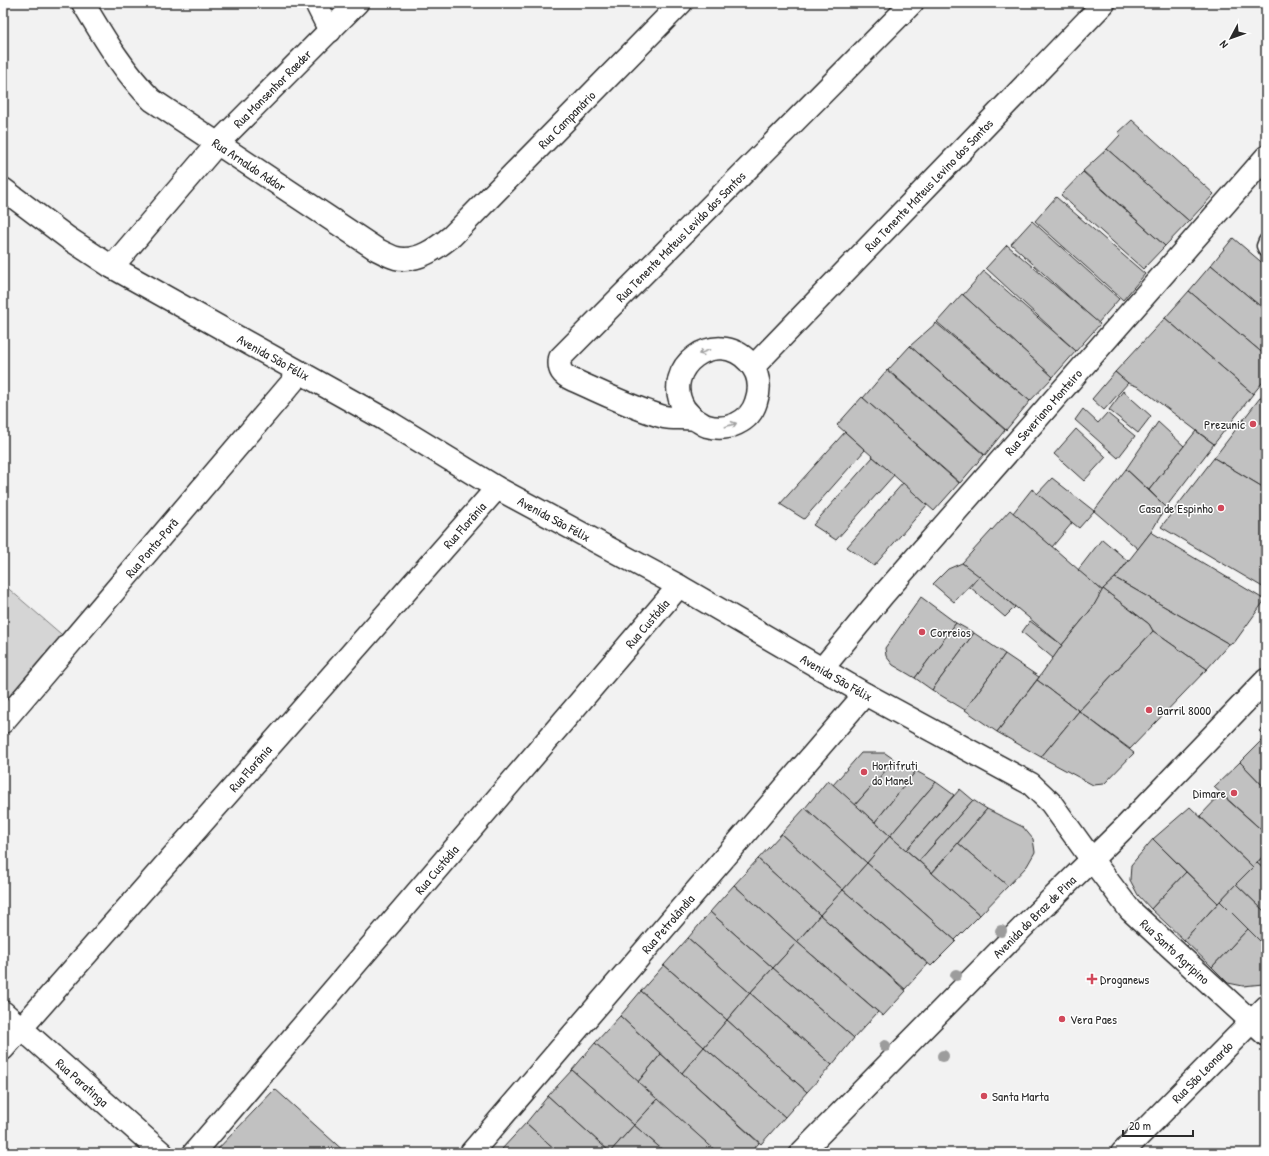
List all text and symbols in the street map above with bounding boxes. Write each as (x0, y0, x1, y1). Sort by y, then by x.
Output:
north arrow (1211, 18, 1251, 58)
text: N (1216, 38, 1231, 51)
street label: Rua Monsenhor Raeder (229, 45, 315, 132)
street label: Rua Campanário (534, 86, 599, 153)
street label: Rua Tenente Mateus Levino dos Santos (860, 114, 997, 255)
street label: Rua Arnaldo Addor (209, 134, 290, 196)
street label: Rua Tenente Mateus Levido dos Santos (612, 167, 749, 306)
street label: Avenida São Félix (234, 330, 313, 385)
one-way arrow (698, 348, 710, 356)
street label: Rua Severiano Monteiro (1000, 365, 1086, 459)
place label: Prezunic (1204, 415, 1245, 433)
marker: Prezunic (1248, 419, 1258, 429)
one-way arrow (725, 421, 738, 428)
street label: Avenida São Félix (515, 492, 594, 546)
street label: Rua Florânia (439, 498, 490, 552)
place label: Casa de Espinho (1139, 499, 1213, 517)
marker: Casa de Espinho (1216, 503, 1226, 513)
street label: Rua Ponta-Porã (121, 514, 182, 581)
street label: Rua Custódia (621, 595, 673, 652)
place label: Correios (930, 623, 971, 641)
marker: Correios (917, 627, 927, 637)
street label: Avenida São Félix (797, 650, 876, 705)
place label: Barril 8000 (1157, 701, 1211, 719)
marker: Barril 8000 (1144, 705, 1154, 715)
street label: Rua Florânia (225, 741, 276, 796)
place label: Hortifruti do Manel (872, 756, 918, 789)
marker: Hortifruti do Manel (859, 767, 869, 777)
place label: Dimare (1193, 784, 1226, 802)
marker: Dimare (1229, 788, 1239, 798)
street label: Rua Custódia (410, 841, 463, 898)
street label: Avenida do Braz de Pina (988, 871, 1080, 962)
street label: Rua Petrolândia (637, 890, 698, 957)
street label: Rua Santo Agripino (1136, 915, 1214, 988)
place label: Droganews (1100, 970, 1149, 988)
marker: Droganews (1087, 974, 1097, 984)
place label: Vera Paes (1070, 1010, 1117, 1028)
marker: Vera Paes (1057, 1014, 1067, 1024)
street label: Rua São Leonardo (1167, 1037, 1237, 1107)
street label: Rua Paratinga (52, 1054, 113, 1111)
place label: Santa Marta (992, 1087, 1049, 1105)
marker: Santa Marta (979, 1091, 989, 1101)
scale bar (1123, 1112, 1193, 1138)
text: 20 m (1129, 1117, 1151, 1134)

